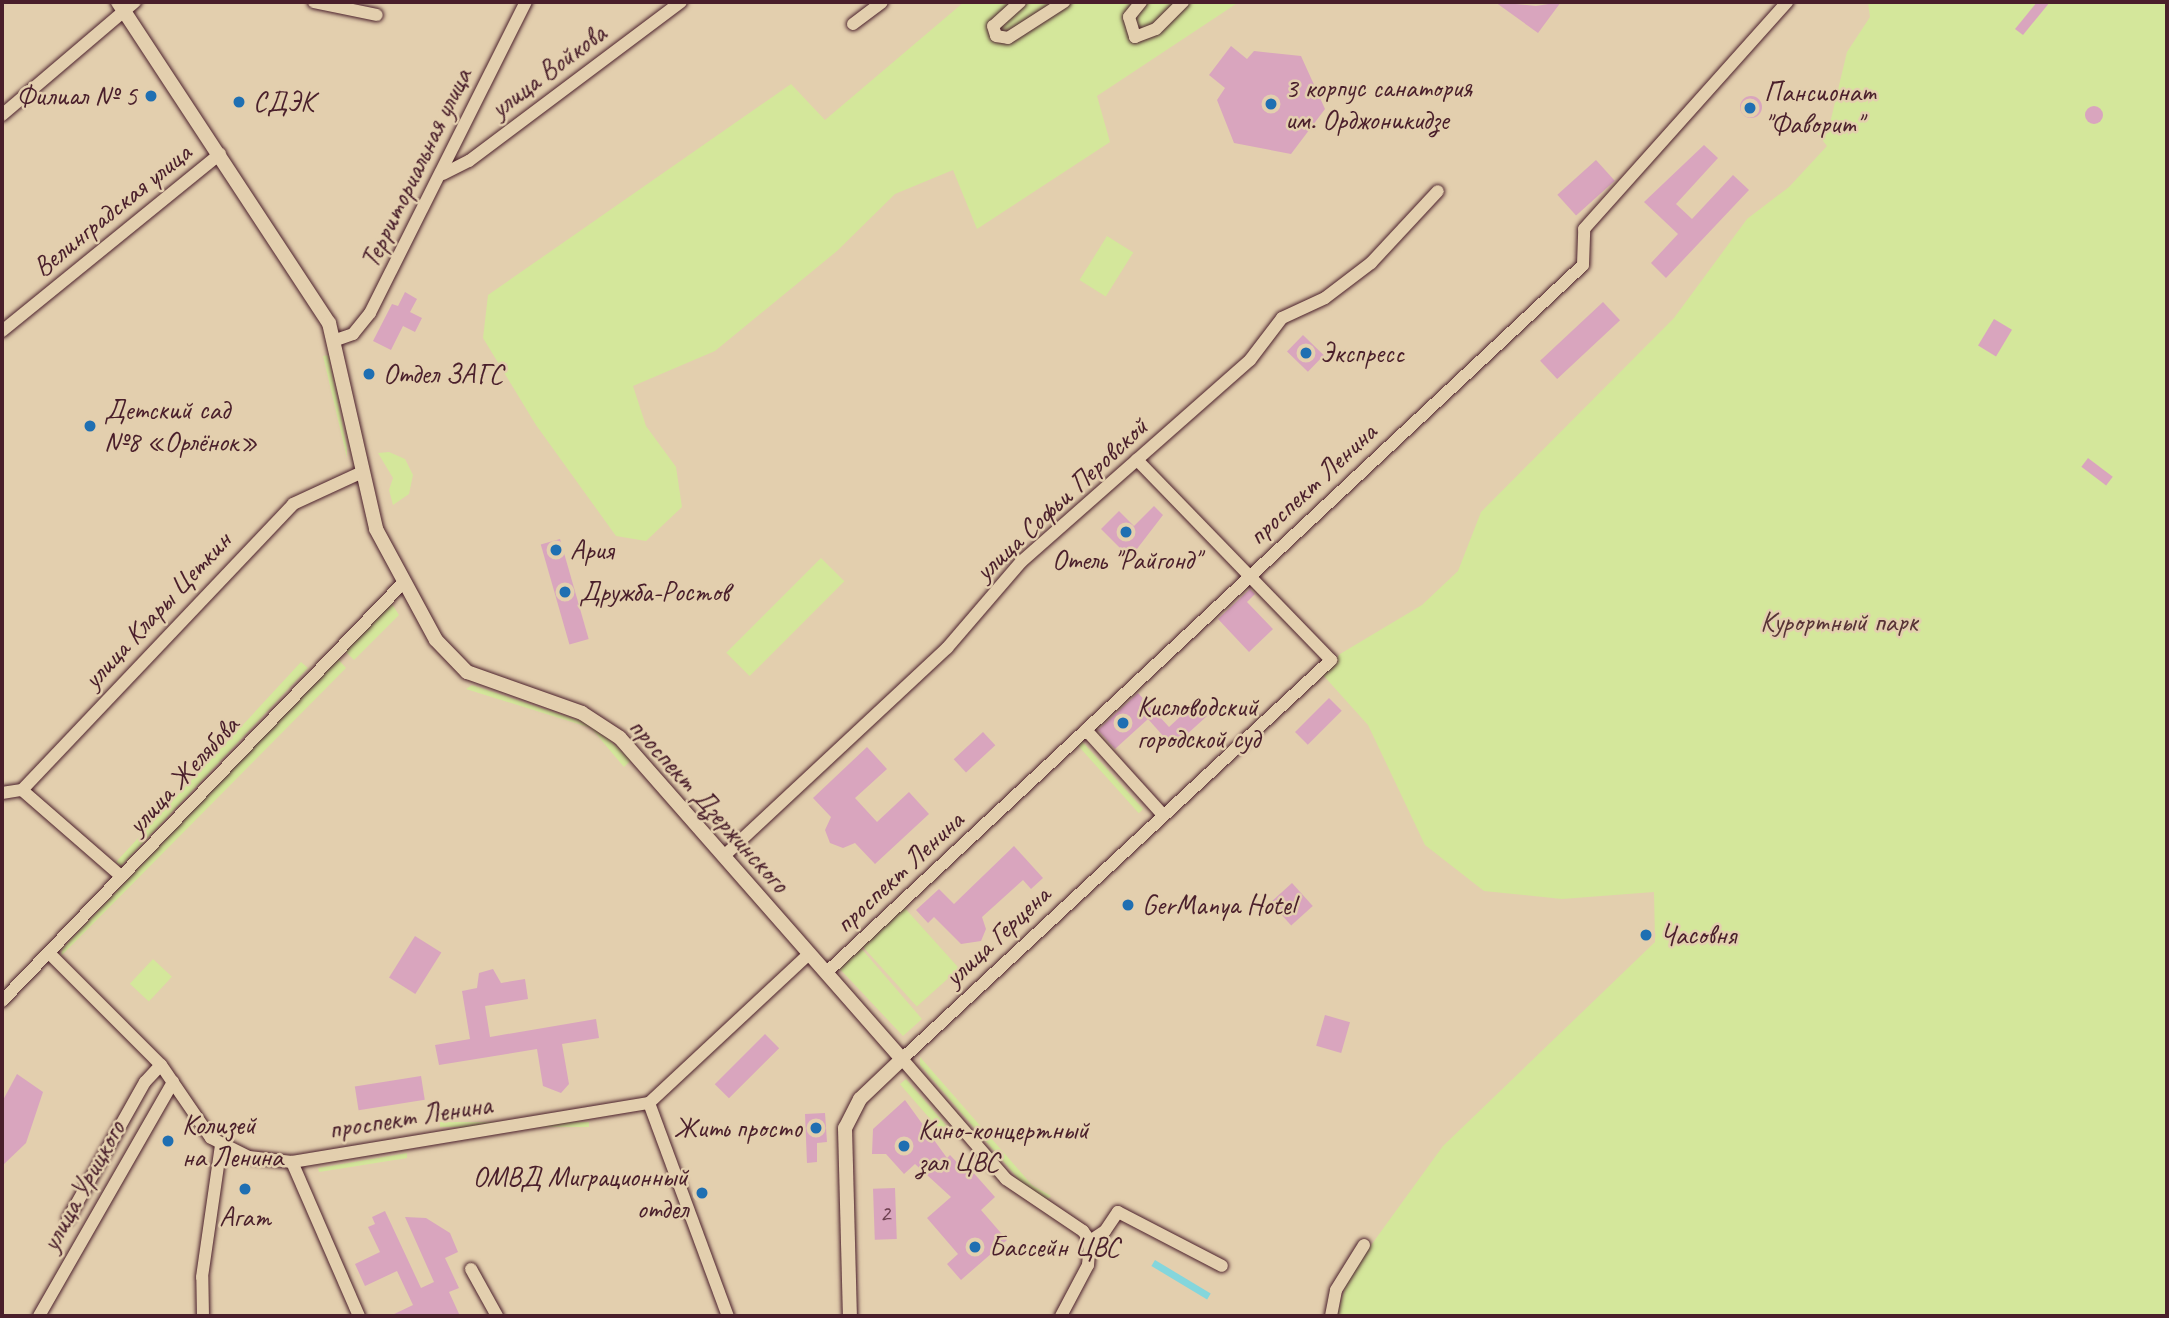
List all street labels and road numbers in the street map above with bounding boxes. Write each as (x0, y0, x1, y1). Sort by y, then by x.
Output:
street label: улица Войкова (483, 17, 613, 125)
street label: Территориальная улица (353, 62, 479, 274)
street label: Велинградская улица (25, 135, 199, 285)
street label: улица Софьи Перовской (968, 411, 1154, 587)
street label: проспект Ленина (1240, 415, 1384, 553)
street label: улица Клары Цеткин (75, 524, 239, 696)
street label: улица Желябова (120, 709, 246, 841)
street label: проспект Дзержинского (621, 710, 797, 900)
street label: проспект Ленина (827, 803, 971, 941)
street label: улица Герцена (937, 879, 1057, 993)
street label: проспект Ленина (325, 1087, 495, 1147)
street label: улица Урицкого (34, 1115, 132, 1257)

